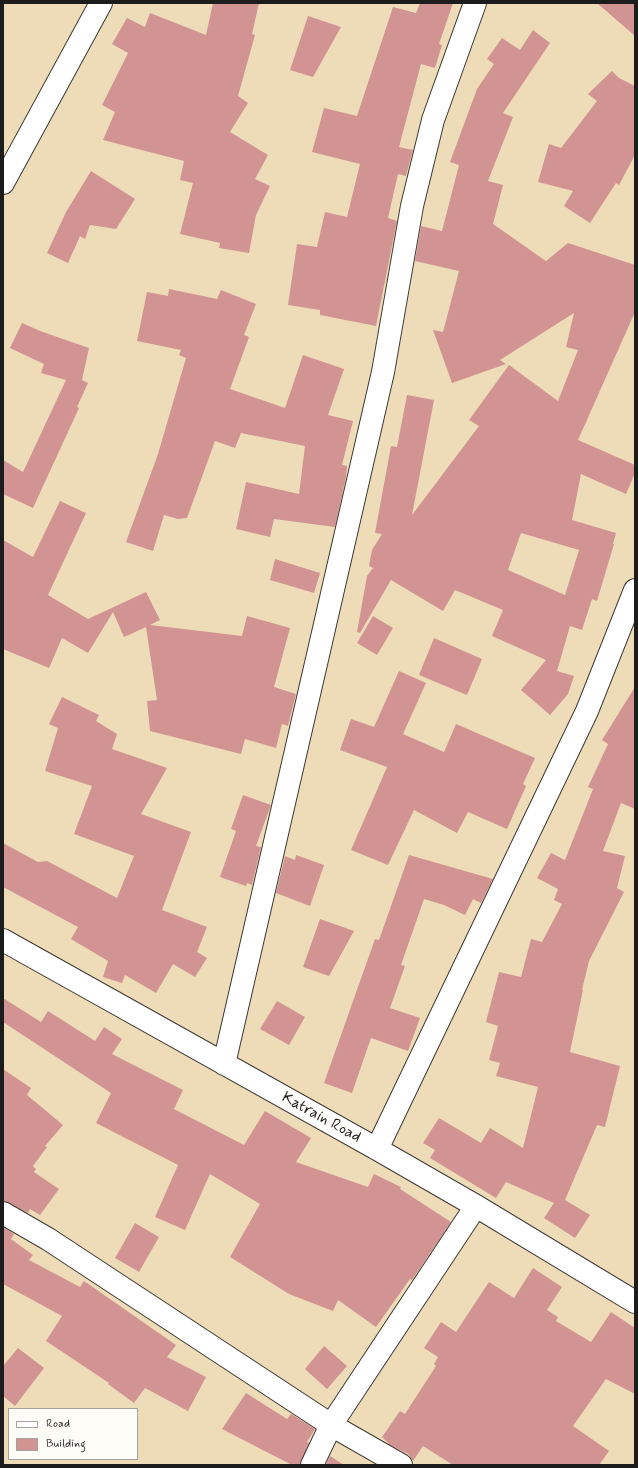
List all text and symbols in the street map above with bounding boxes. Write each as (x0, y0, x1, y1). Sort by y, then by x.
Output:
street label: Katrain Road (278, 1088, 364, 1148)
legend (8, 1408, 138, 1460)
text: Road (46, 1416, 70, 1432)
text: Building (46, 1436, 86, 1452)

